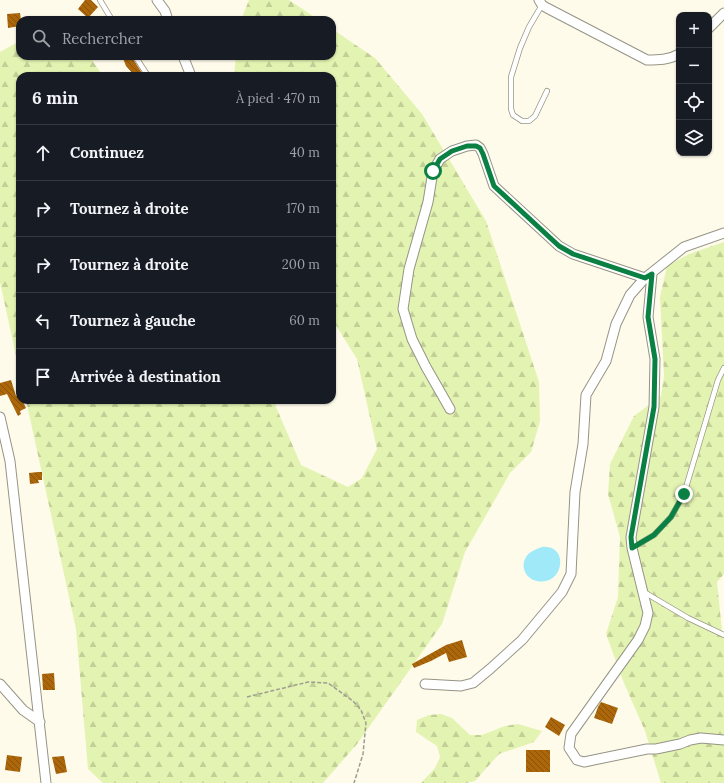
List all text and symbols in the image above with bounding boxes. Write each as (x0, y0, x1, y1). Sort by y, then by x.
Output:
map controls (676, 12, 712, 156)
button: + (676, 12, 712, 48)
search box (16, 16, 336, 60)
icon: search (30, 27, 52, 49)
text: Rechercher (62, 29, 142, 48)
button: − (676, 48, 712, 84)
button: locate (676, 84, 712, 120)
text: 6 min (32, 87, 78, 109)
text: À pied · 470 m (236, 90, 320, 107)
button: layers (676, 120, 712, 156)
icon: ahead (32, 142, 54, 164)
text: Continuez (70, 143, 144, 162)
text: 40 m (290, 144, 320, 161)
route start (424, 162, 442, 180)
icon: right (32, 198, 54, 220)
text: Tournez à droite (70, 199, 189, 218)
text: 170 m (286, 200, 320, 217)
icon: right (32, 254, 54, 276)
text: Tournez à droite (70, 255, 189, 274)
text: 200 m (282, 256, 320, 273)
icon: left (32, 310, 54, 332)
text: Tournez à gauche (70, 311, 196, 330)
text: 60 m (289, 312, 320, 329)
icon: arrive (32, 366, 54, 388)
text: Arrivée à destination (70, 367, 221, 386)
route end (675, 485, 693, 503)

